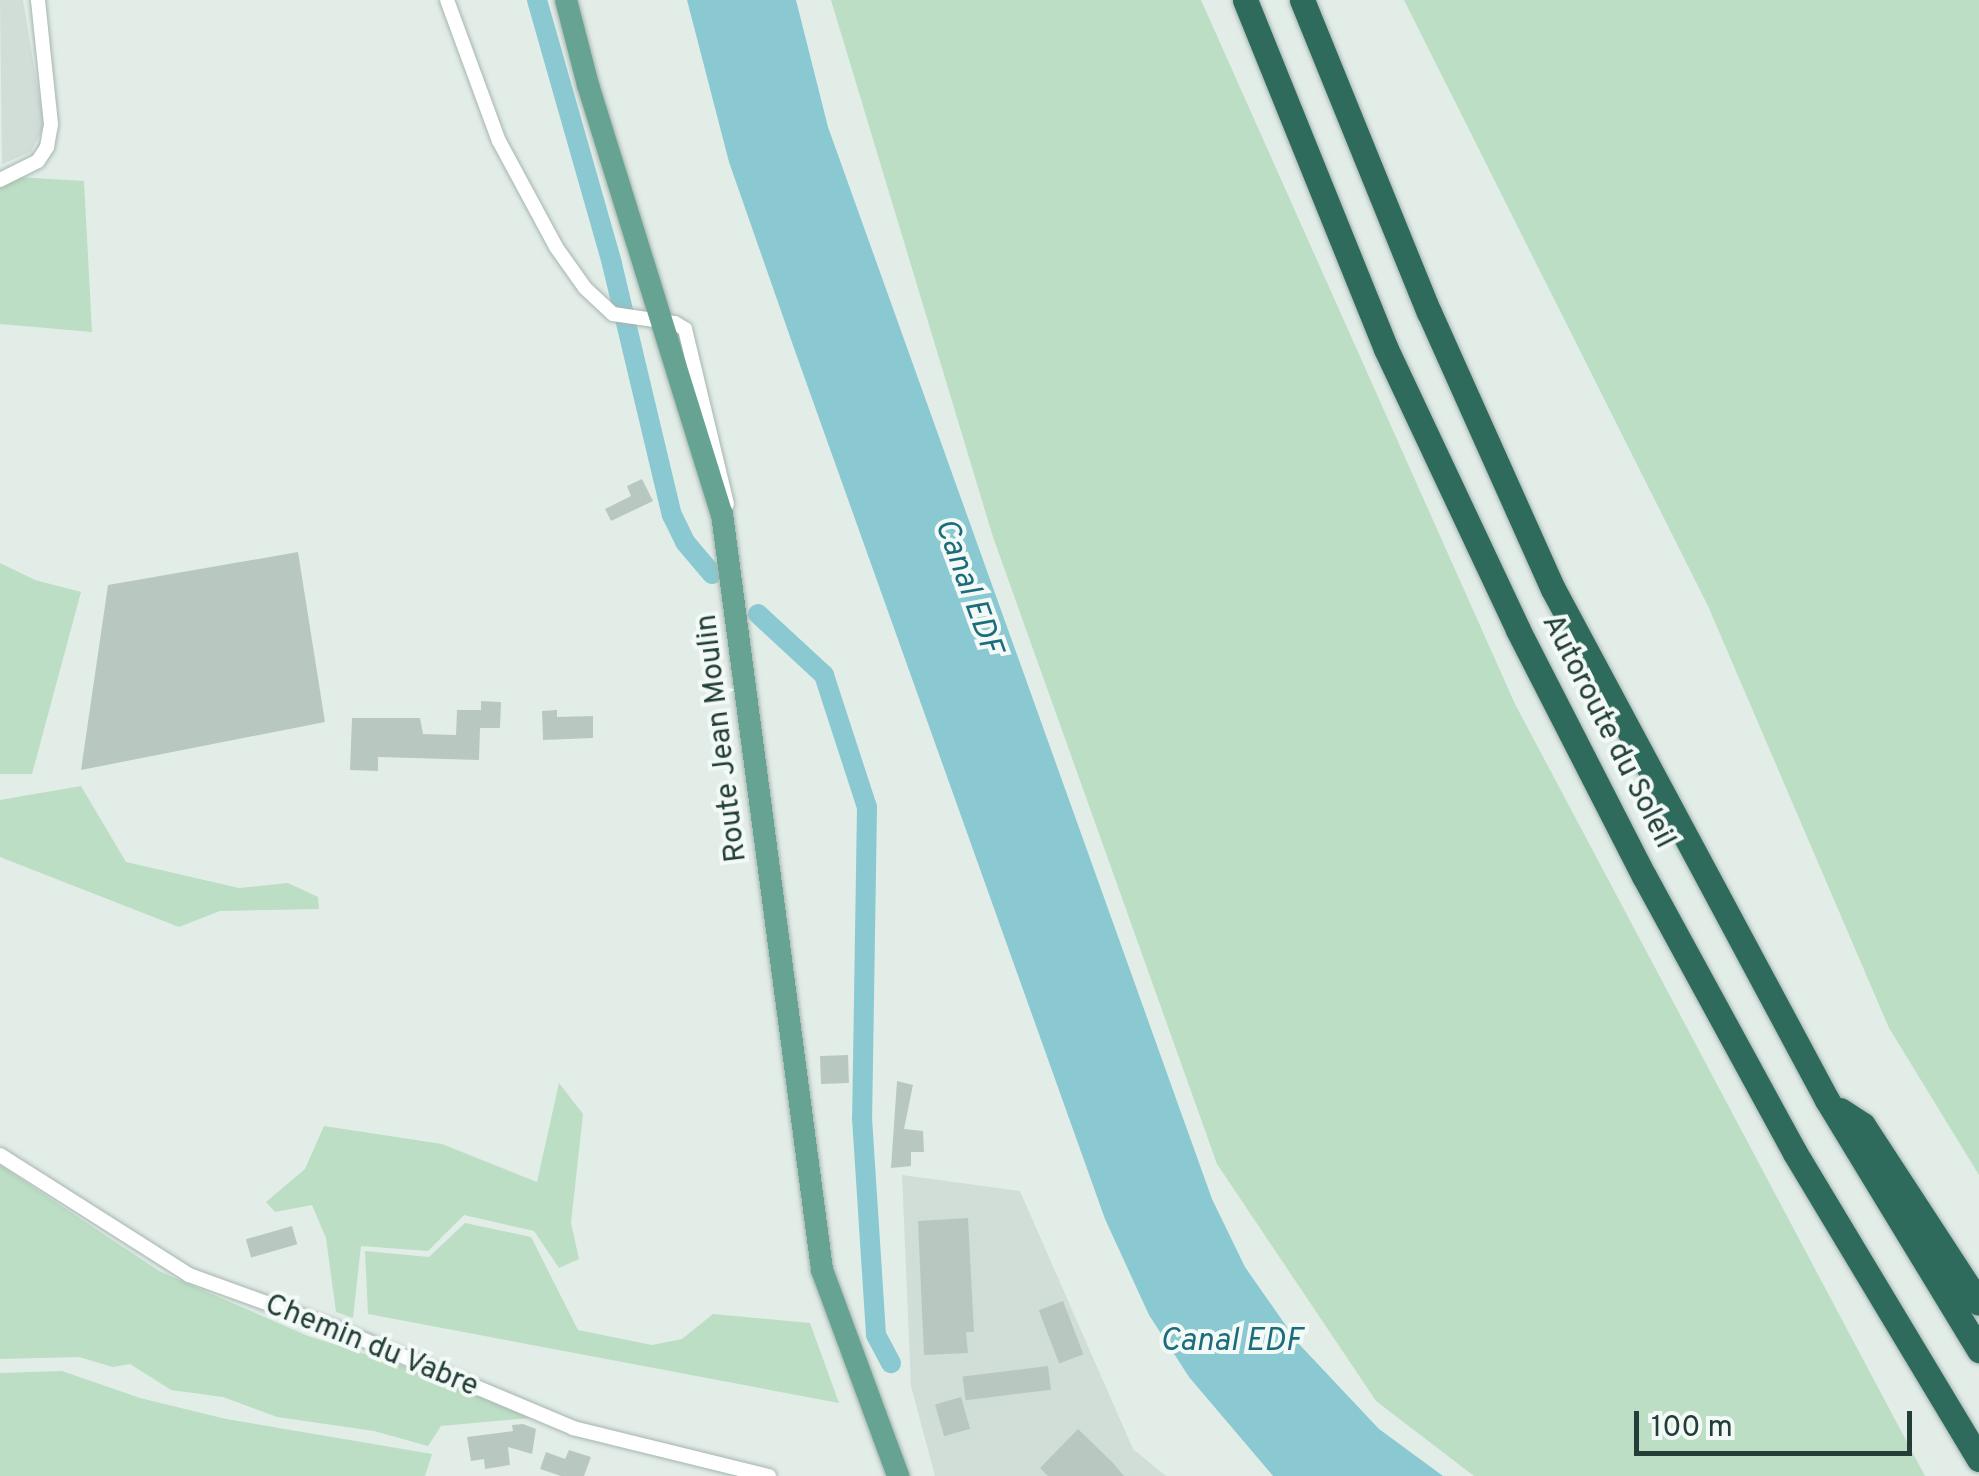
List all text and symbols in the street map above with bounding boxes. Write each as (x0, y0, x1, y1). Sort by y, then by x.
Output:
water label: Canal EDF (925, 513, 1009, 661)
street label: Autoroute du Soleil (1532, 609, 1682, 855)
street label: Route Jean Moulin (690, 612, 756, 864)
street label: Chemin du Vabre (259, 1288, 483, 1406)
water label: Canal EDF (1160, 1323, 1302, 1361)
scale bar (1639, 1391, 1916, 1453)
text: 100 m (1651, 1410, 1733, 1447)

